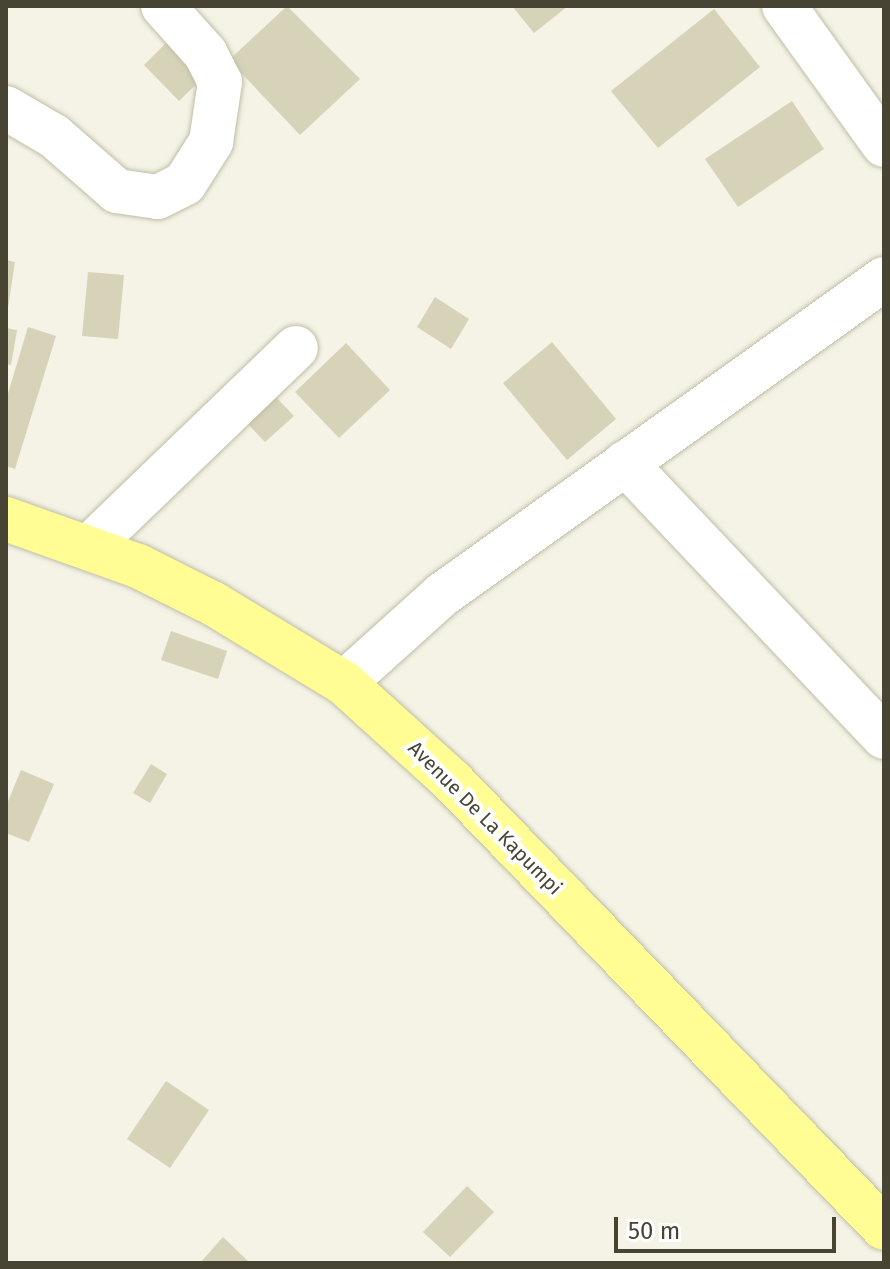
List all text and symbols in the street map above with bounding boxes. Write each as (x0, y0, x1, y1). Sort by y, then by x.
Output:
street label: Avenue De La Kapumpi (403, 736, 567, 900)
scale bar (618, 1201, 840, 1251)
text: 50 m (628, 1217, 680, 1245)

